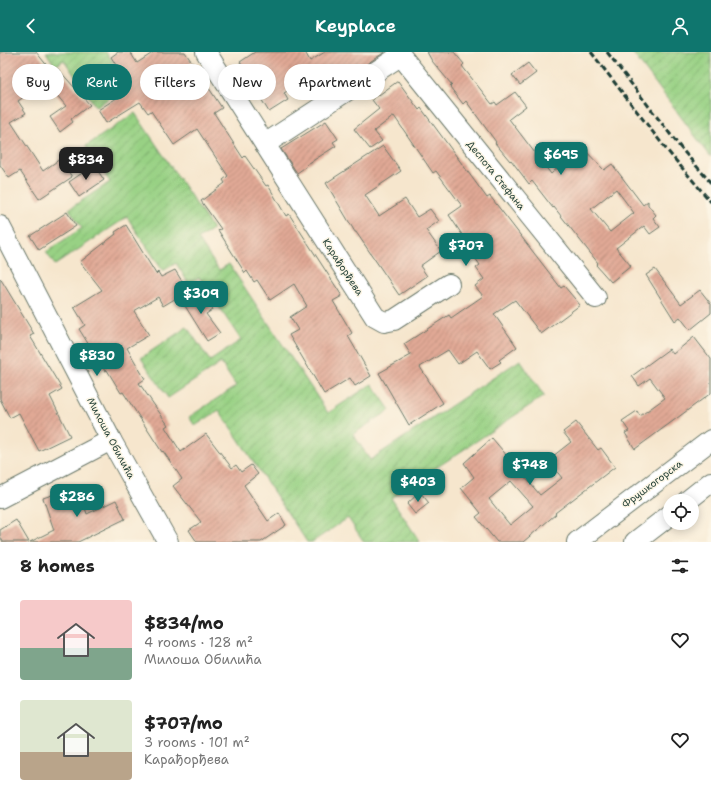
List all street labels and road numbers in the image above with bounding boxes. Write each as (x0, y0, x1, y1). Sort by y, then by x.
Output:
street label: Деспота Стефана (464, 138, 529, 213)
street label: Карађорђева (320, 236, 367, 299)
street label: Милоша Обилића (84, 395, 138, 482)
street label: Фрушкогорска (619, 457, 685, 511)

